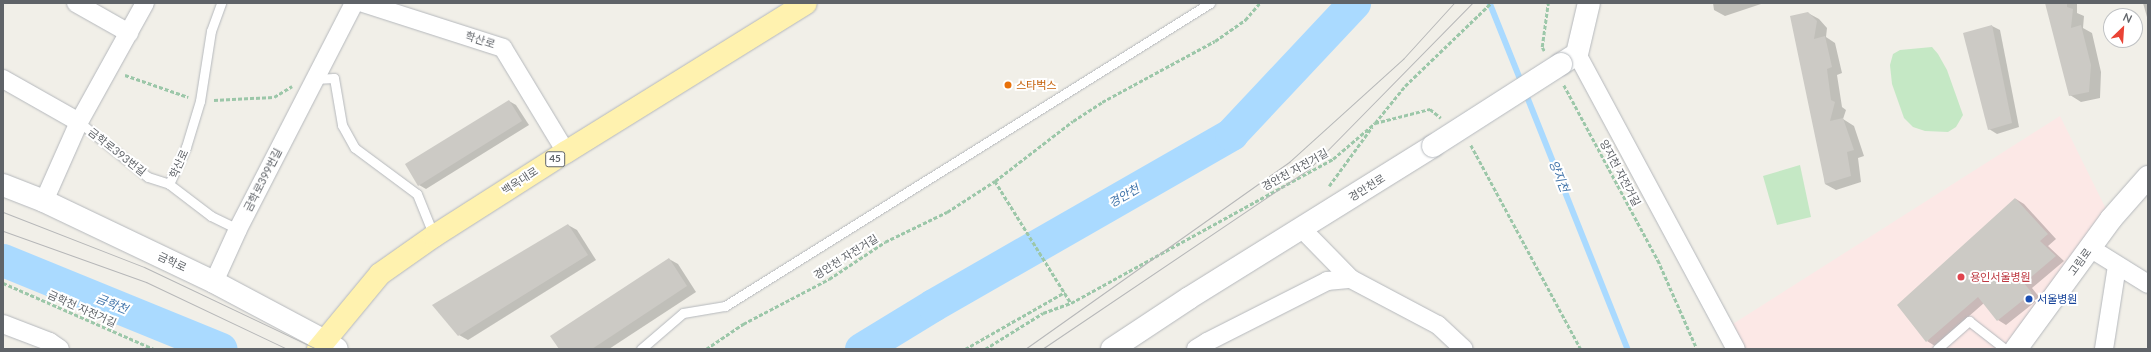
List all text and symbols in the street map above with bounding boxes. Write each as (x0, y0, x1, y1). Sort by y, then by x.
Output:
north arrow (2103, 8, 2143, 48)
text: N (2121, 10, 2134, 25)
street label: 학산로 (464, 29, 496, 51)
place label: 스타벅스 (1016, 78, 1056, 92)
marker: 스타벅스 (1003, 80, 1013, 90)
street label: 금학로393번길 (85, 125, 149, 179)
street label: 양지천 자전거길 (1597, 137, 1643, 209)
street label: 금학로399번길 (241, 146, 285, 214)
street label: 경안천 자전거길 (1260, 146, 1330, 194)
street label: 학산로 (167, 147, 191, 181)
road number: 45 (545, 151, 565, 167)
water label: 양지천 (1546, 158, 1572, 194)
street label: 백옥대로 (499, 164, 541, 198)
street label: 경안천로 (1346, 172, 1388, 204)
water label: 경안천 (1106, 181, 1142, 211)
street label: 경안천 자전거길 (811, 232, 881, 282)
street label: 고림로 (2066, 246, 2094, 278)
street label: 금학로 (155, 250, 189, 274)
place label: 용인서울병원 (1970, 270, 2031, 284)
marker: 용인서울병원 (1955, 271, 1967, 283)
street label: 금학천 자전거길 (46, 288, 118, 330)
water label: 금학천 (94, 291, 130, 317)
place label: 서울병원 (2037, 292, 2077, 306)
marker: 서울병원 (2024, 294, 2034, 304)

